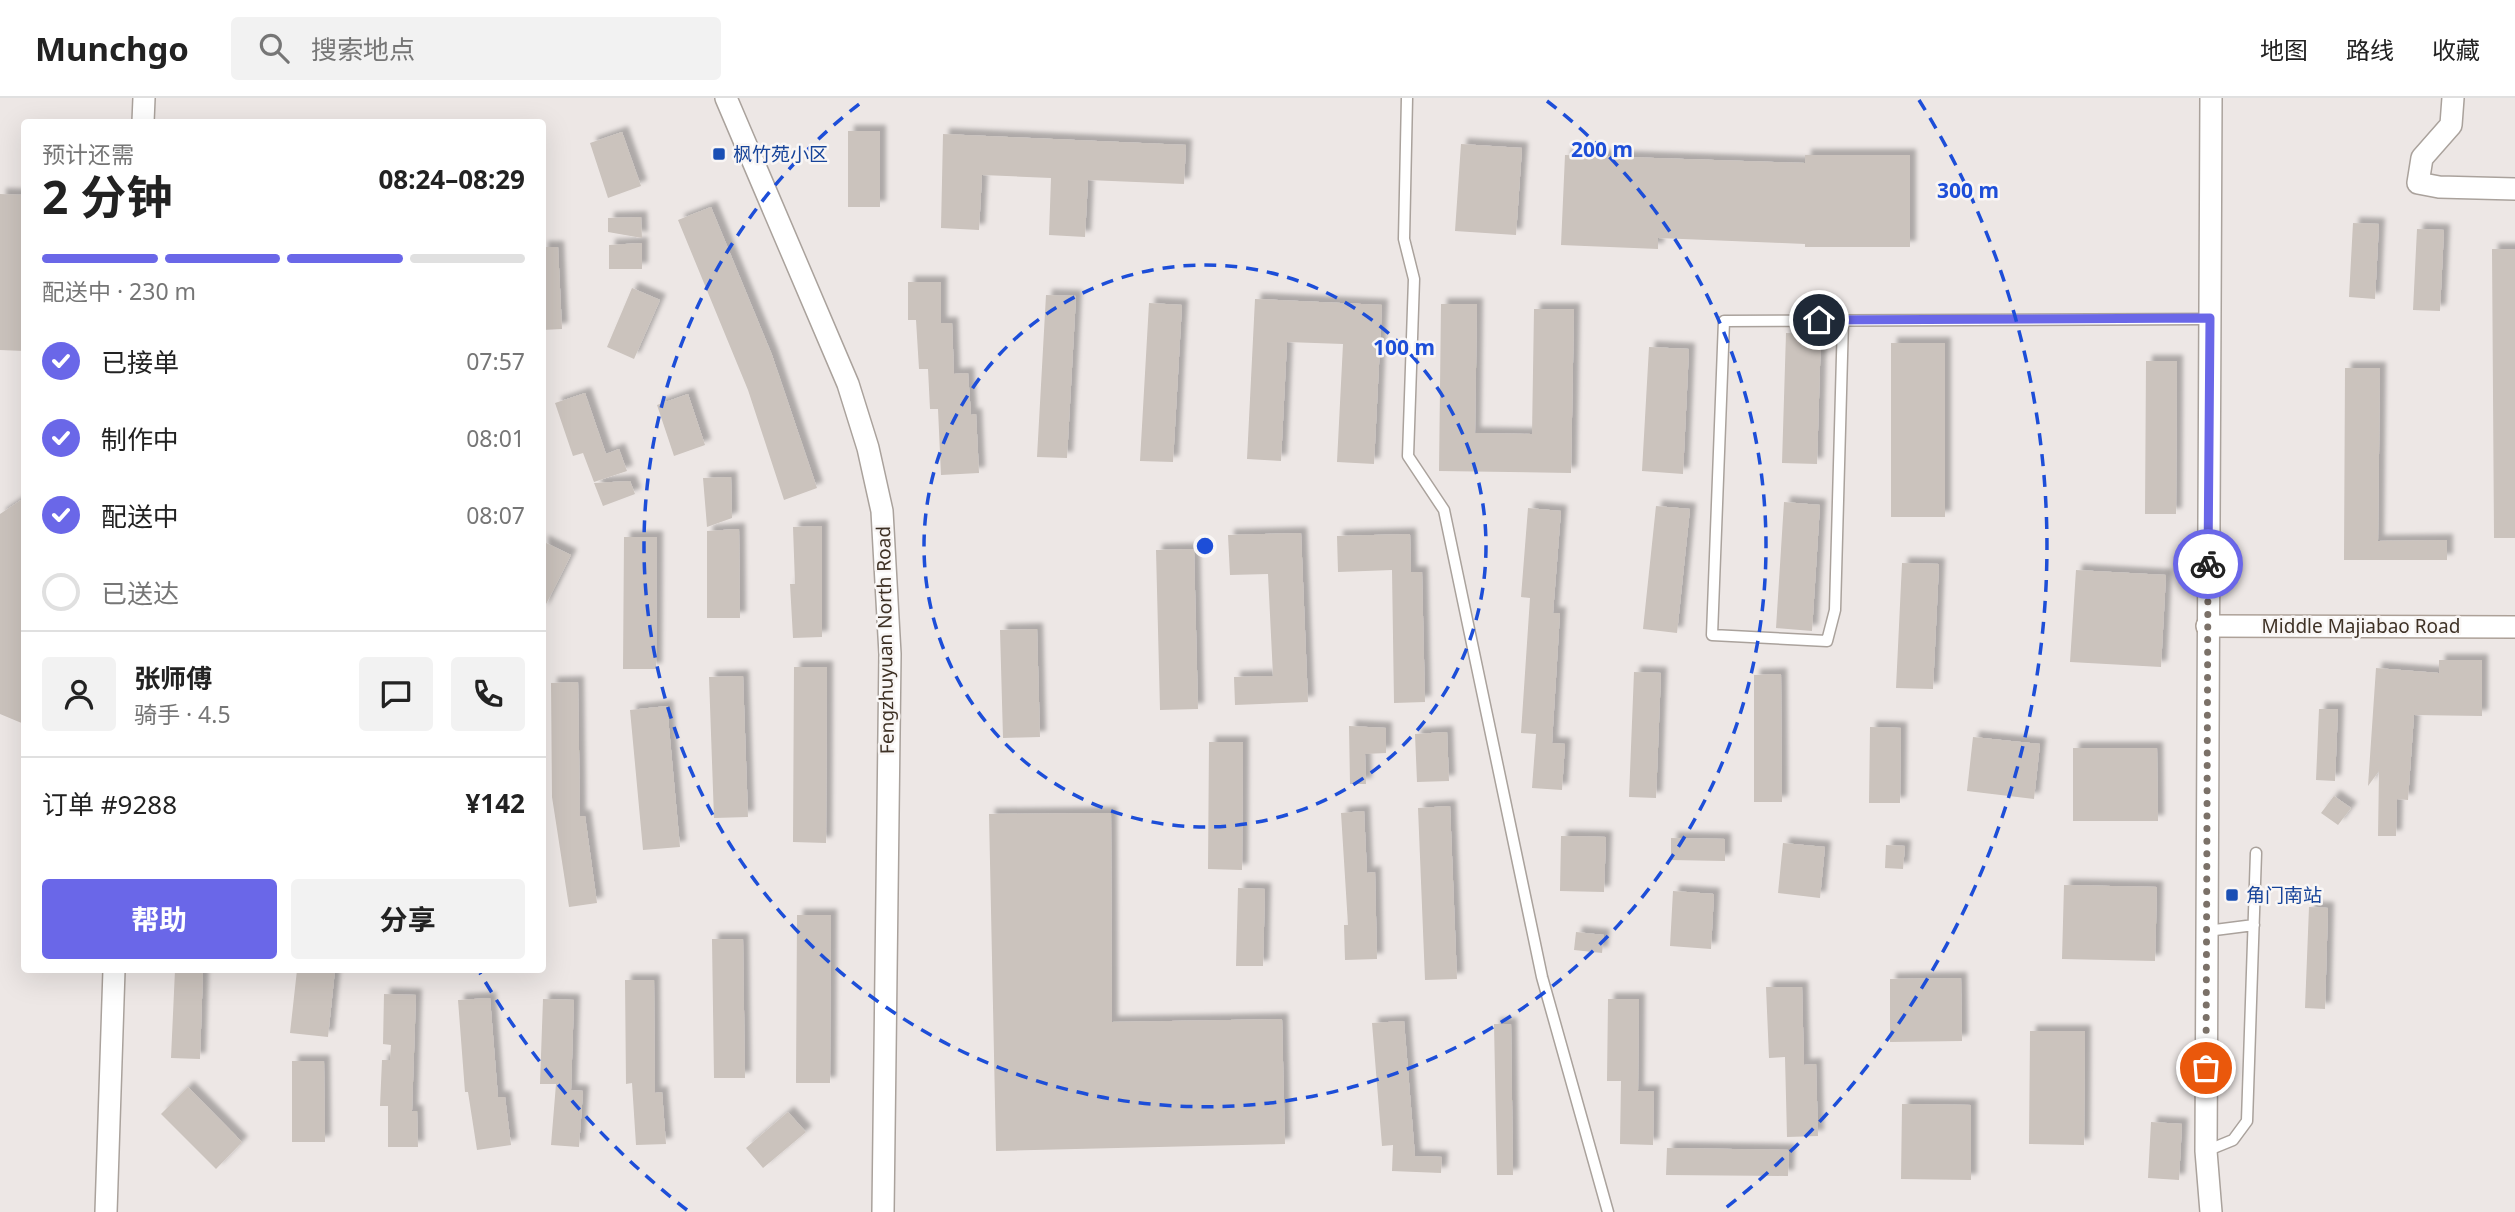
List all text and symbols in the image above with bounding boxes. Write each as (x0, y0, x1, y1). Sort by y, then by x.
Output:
search box (231, 17, 721, 80)
text: Munchgo (35, 26, 189, 71)
icon: search (255, 29, 293, 67)
text: 搜索地点 (311, 31, 415, 67)
text: 地图 (2260, 33, 2308, 66)
text: 路线 (2346, 33, 2394, 66)
text: 收藏 (2432, 33, 2480, 66)
text: 200 m (1571, 135, 1633, 163)
text: 预计还需 (42, 138, 134, 170)
place label: 枫竹苑小区 (733, 141, 828, 167)
marker: 枫竹苑小区 (711, 146, 727, 162)
text: 08:24–08:29 (378, 161, 525, 197)
text: 2 分钟 (42, 165, 172, 227)
text: 300 m (1937, 176, 1999, 204)
text: 配送中 · 230 m (42, 275, 196, 307)
pin (1789, 290, 1849, 350)
icon: home (1800, 301, 1838, 339)
text: 100 m (1373, 333, 1435, 361)
icon: check (42, 342, 80, 380)
text: 已接单 (101, 344, 179, 380)
text: 07:57 (466, 345, 525, 377)
icon: check (42, 419, 80, 457)
text: 制作中 (101, 421, 179, 457)
text: 08:01 (466, 422, 525, 454)
icon: check (42, 496, 80, 534)
text: 配送中 (101, 498, 179, 534)
text: 08:07 (466, 499, 525, 531)
street label: Fengzhuyuan North Road (870, 526, 900, 754)
courier (2173, 529, 2243, 599)
centre of rings (1193, 534, 1217, 558)
icon: bike (2189, 545, 2227, 583)
text: 已送达 (101, 575, 179, 611)
street label: Middle Majiabao Road (2262, 613, 2460, 639)
button: person (42, 657, 116, 731)
button: chat (359, 657, 433, 731)
button: phone (451, 657, 525, 731)
text: 张师傅 (134, 660, 212, 696)
text: 骑手 · 4.5 (134, 698, 231, 730)
text: ¥142 (466, 785, 525, 821)
text: 订单 #9288 (42, 786, 177, 822)
button: 帮助 (42, 879, 277, 959)
button: 分享 (291, 879, 525, 959)
place label: 角门南站 (2246, 882, 2322, 908)
marker: 角门南站 (2224, 887, 2240, 903)
pin (2176, 1038, 2236, 1098)
icon: bag (2187, 1049, 2225, 1087)

